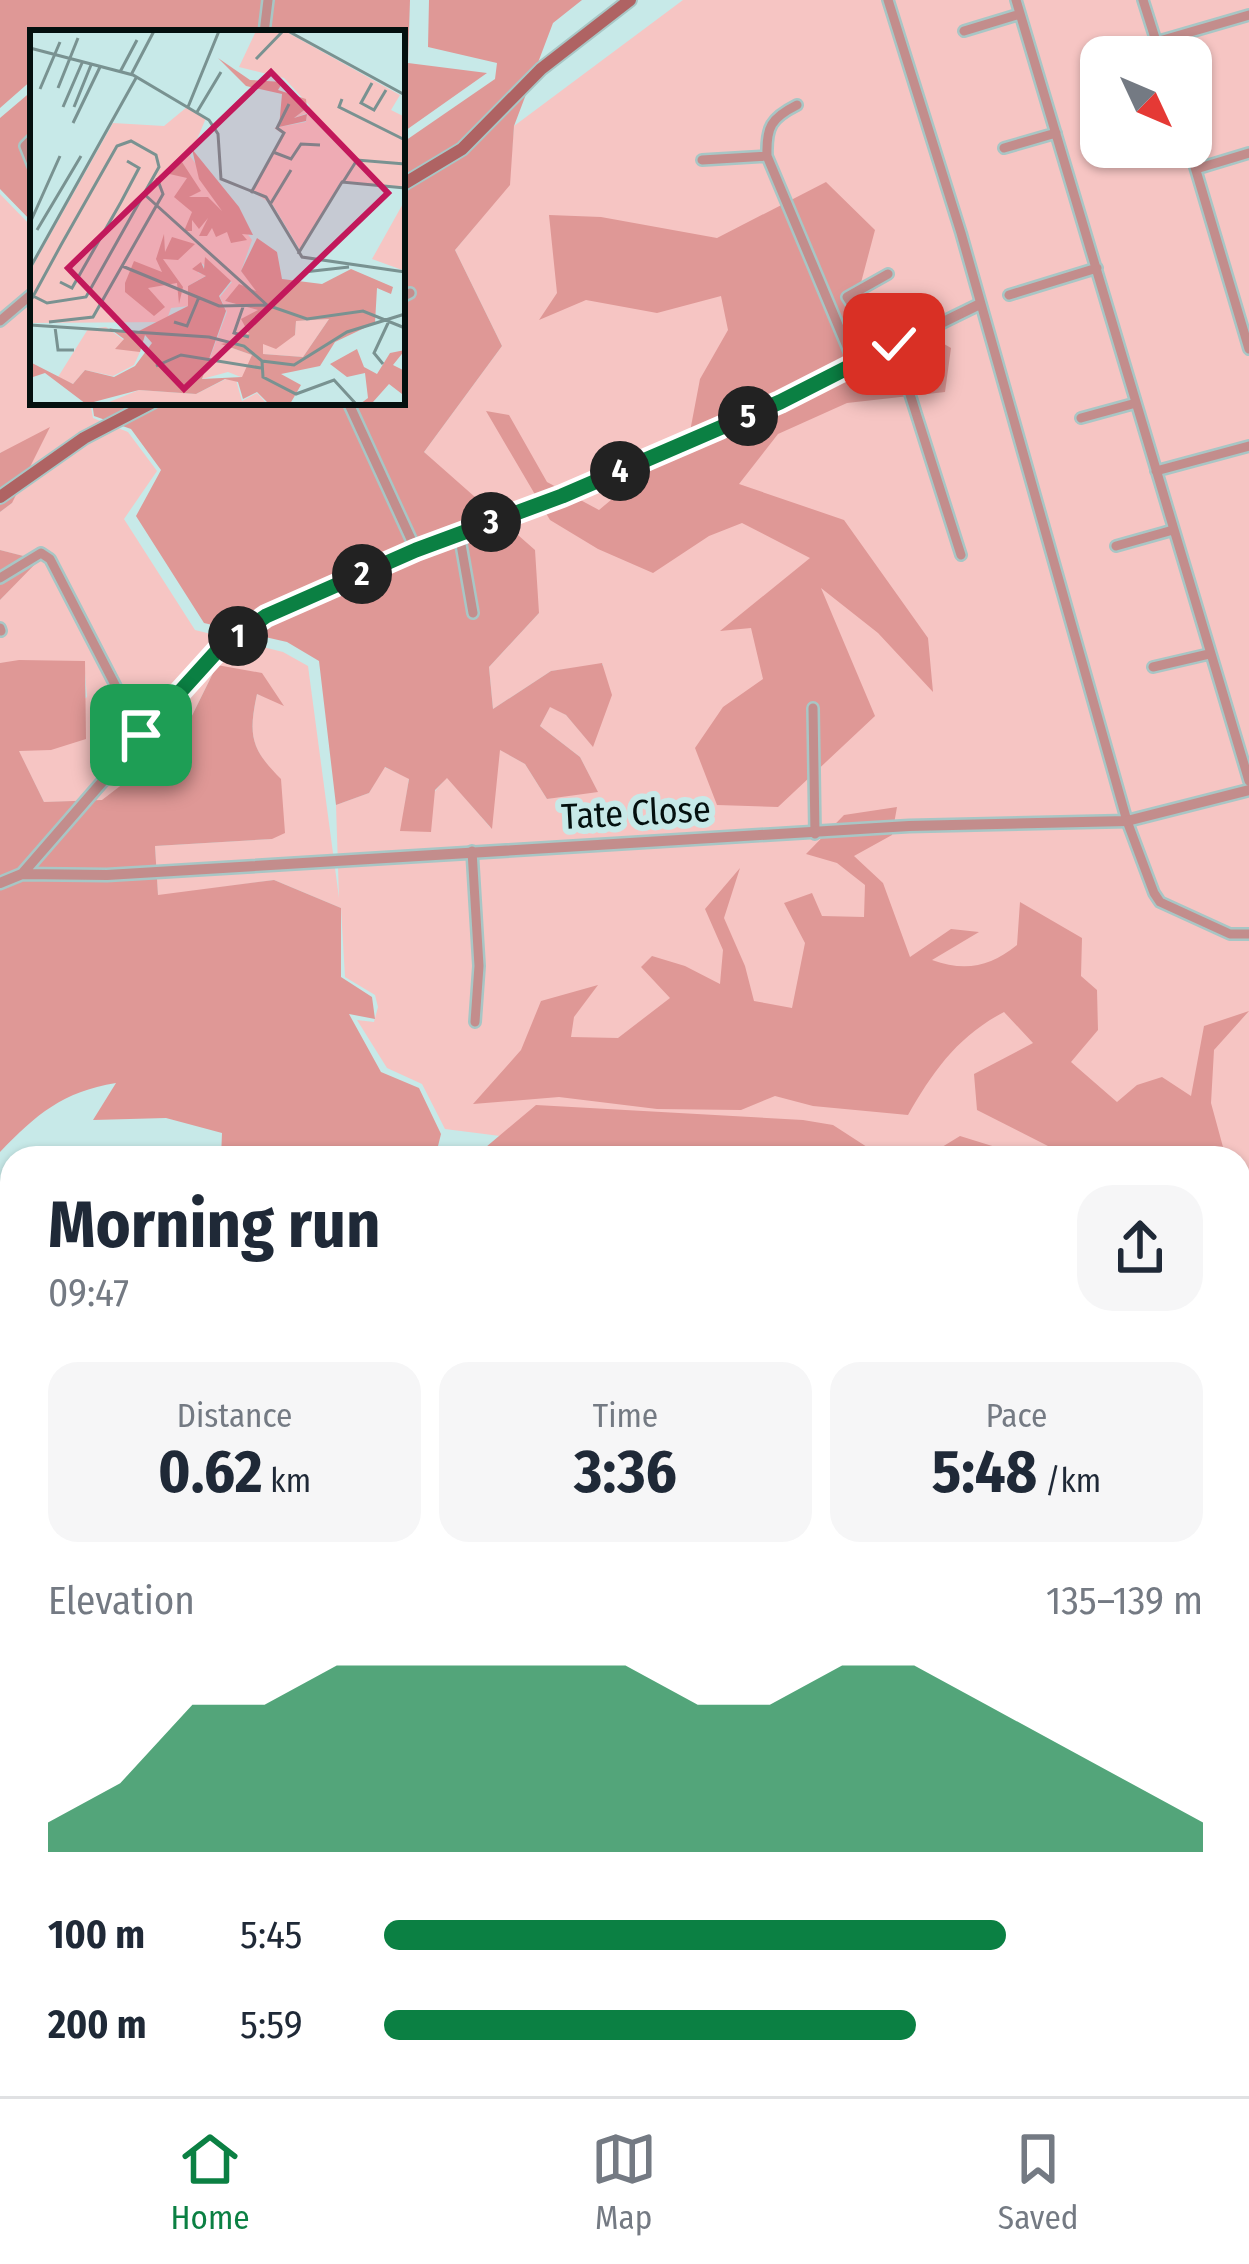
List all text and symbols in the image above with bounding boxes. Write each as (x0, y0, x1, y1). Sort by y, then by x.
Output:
inset map (30, 30, 405, 405)
north arrow (1080, 36, 1212, 168)
map controls (1080, 36, 1212, 168)
pin (843, 293, 945, 395)
icon: check (861, 311, 927, 377)
pin: 5 (718, 386, 778, 446)
text: 5 (740, 396, 756, 436)
pin: 4 (590, 441, 650, 501)
text: 4 (612, 451, 628, 491)
pin: 3 (461, 492, 521, 552)
text: 3 (483, 502, 499, 542)
pin: 2 (332, 544, 392, 604)
text: 2 (354, 554, 370, 594)
pin: 1 (208, 606, 268, 666)
text: 1 (231, 616, 245, 656)
pin (90, 684, 192, 786)
icon: arrive (108, 702, 174, 768)
street label: Tate Close (560, 787, 712, 839)
text: Morning run (48, 1185, 381, 1264)
button: share (1077, 1185, 1203, 1311)
text: 09:47 (48, 1270, 129, 1316)
text: Distance (177, 1396, 292, 1436)
text: Time (593, 1396, 658, 1436)
text: Pace (986, 1396, 1047, 1436)
text: 0.62 (158, 1436, 263, 1508)
text: 3:36 (574, 1436, 677, 1508)
text: 5:48 (932, 1436, 1037, 1508)
text: km (263, 1461, 311, 1501)
text: /km (1037, 1461, 1101, 1501)
text: Elevation (48, 1578, 195, 1624)
text: 135–139 m (1046, 1578, 1203, 1624)
text: 100 m (48, 1912, 145, 1958)
text: 5:45 (240, 1912, 302, 1958)
text: 200 m (48, 2002, 147, 2048)
text: 5:59 (240, 2002, 303, 2048)
tab: Home (171, 2126, 250, 2238)
tab: Map (591, 2126, 657, 2238)
tab: Saved (998, 2126, 1078, 2238)

